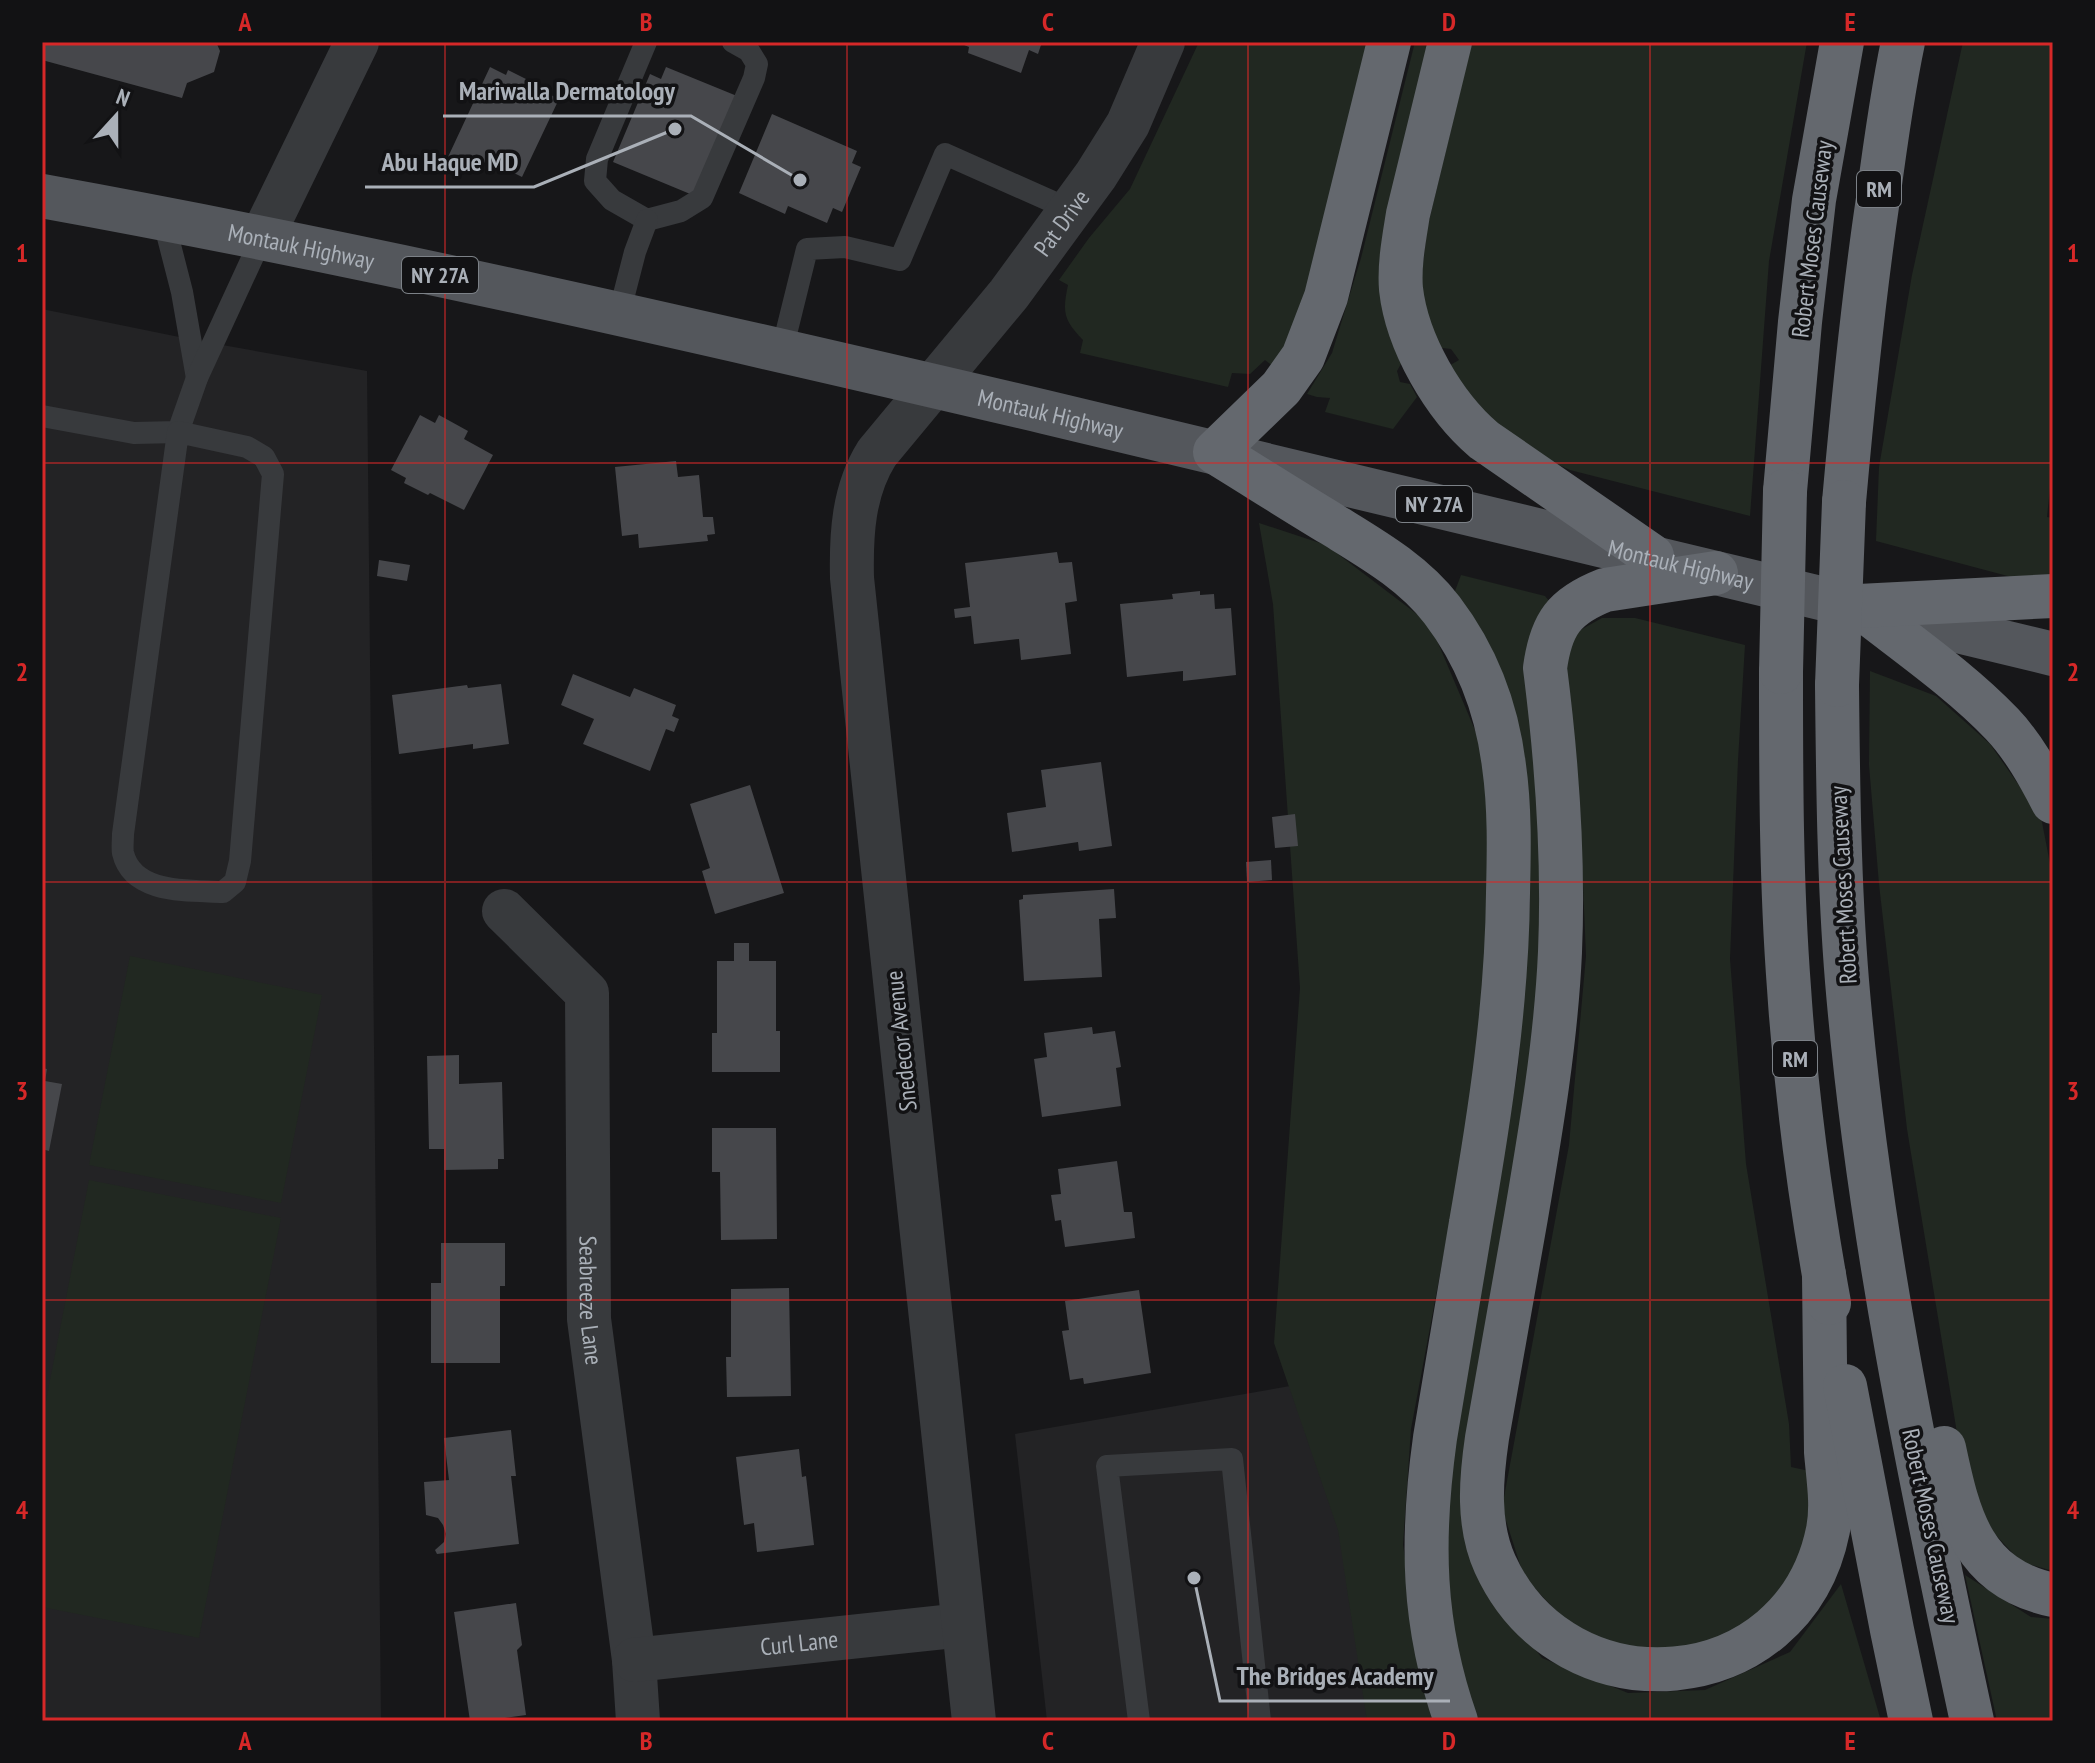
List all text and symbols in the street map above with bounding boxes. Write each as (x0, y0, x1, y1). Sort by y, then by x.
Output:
text: A (237, 5, 252, 38)
text: B (640, 5, 653, 38)
text: C (1042, 5, 1054, 38)
text: D (1442, 5, 1456, 38)
text: E (1844, 5, 1856, 38)
callout: Mariwalla Dermatology (443, 66, 691, 116)
text: Mariwalla Dermatology (459, 74, 676, 107)
north arrow (76, 76, 156, 156)
text: N (113, 82, 134, 113)
callout: Abu Haque MD (365, 137, 534, 187)
street label: Robert Moses Causeway (1785, 139, 1839, 339)
text: Abu Haque MD (381, 145, 518, 178)
road number: RM (1857, 171, 1901, 207)
street label: Pat Drive (1027, 183, 1096, 262)
street label: Montauk Highway (225, 216, 377, 276)
text: 1 (16, 236, 28, 269)
text: 1 (2067, 236, 2079, 269)
road number: NY 27A (402, 257, 478, 293)
street label: Montauk Highway (975, 381, 1127, 446)
road number: NY 27A (1396, 486, 1472, 522)
street label: Montauk Highway (1605, 532, 1757, 597)
text: 2 (16, 655, 28, 688)
text: 2 (2067, 655, 2079, 688)
street label: Robert Moses Causeway (1822, 785, 1864, 985)
street label: Snedecor Avenue (878, 969, 924, 1113)
road number: RM (1773, 1041, 1817, 1077)
text: 3 (16, 1074, 28, 1107)
text: 3 (2067, 1074, 2079, 1107)
street label: Seabreeze Lane (573, 1236, 610, 1367)
street label: Robert Moses Causeway (1895, 1426, 1967, 1626)
text: 4 (16, 1493, 29, 1526)
text: 4 (2067, 1493, 2080, 1526)
street label: Curl Lane (759, 1623, 840, 1662)
callout: The Bridges Academy (1220, 1651, 1450, 1701)
text: The Bridges Academy (1236, 1659, 1434, 1692)
text: A (237, 1724, 252, 1757)
text: B (640, 1724, 653, 1757)
text: C (1042, 1724, 1054, 1757)
text: D (1442, 1724, 1456, 1757)
text: E (1844, 1724, 1856, 1757)

